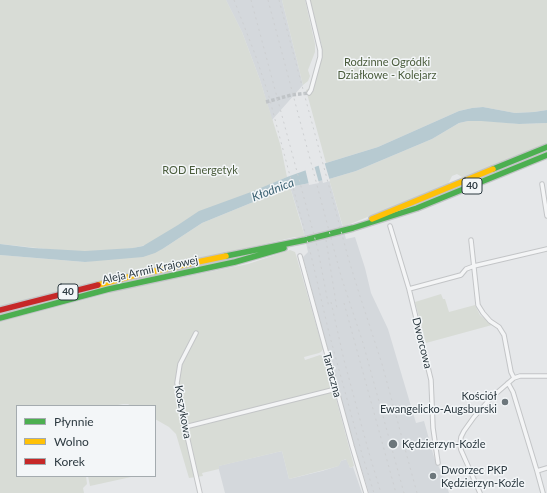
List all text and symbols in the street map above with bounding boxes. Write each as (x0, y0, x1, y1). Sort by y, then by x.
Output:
park label: Rodzinne Ogródki Działkowe - Kolejarz (338, 55, 436, 81)
park label: ROD Energetyk (162, 163, 238, 177)
water label: Kłodnica (250, 175, 296, 205)
road number: 40 (462, 178, 482, 194)
street label: Aleja Armii Krajowej (101, 253, 199, 287)
road number: 40 (58, 284, 78, 300)
street label: Dworcowa (409, 316, 435, 370)
street label: Tartaczna (320, 351, 344, 399)
street label: Koszykowa (172, 384, 194, 440)
place label: Kościół Ewangelicko-Augsburski (380, 389, 497, 415)
marker: Kościół Ewangelicko-Augsburski (500, 397, 510, 407)
legend (16, 405, 156, 477)
text: Płynnie (54, 414, 94, 429)
text: Wolno (54, 434, 89, 449)
place label: Kędzierzyn-Koźle (402, 437, 486, 451)
marker: Kędzierzyn-Koźle (387, 438, 399, 450)
text: Korek (54, 454, 85, 469)
place label: Dworzec PKP Kędzierzyn-Koźle (441, 463, 525, 489)
marker: Dworzec PKP Kędzierzyn-Koźle (428, 471, 438, 481)

